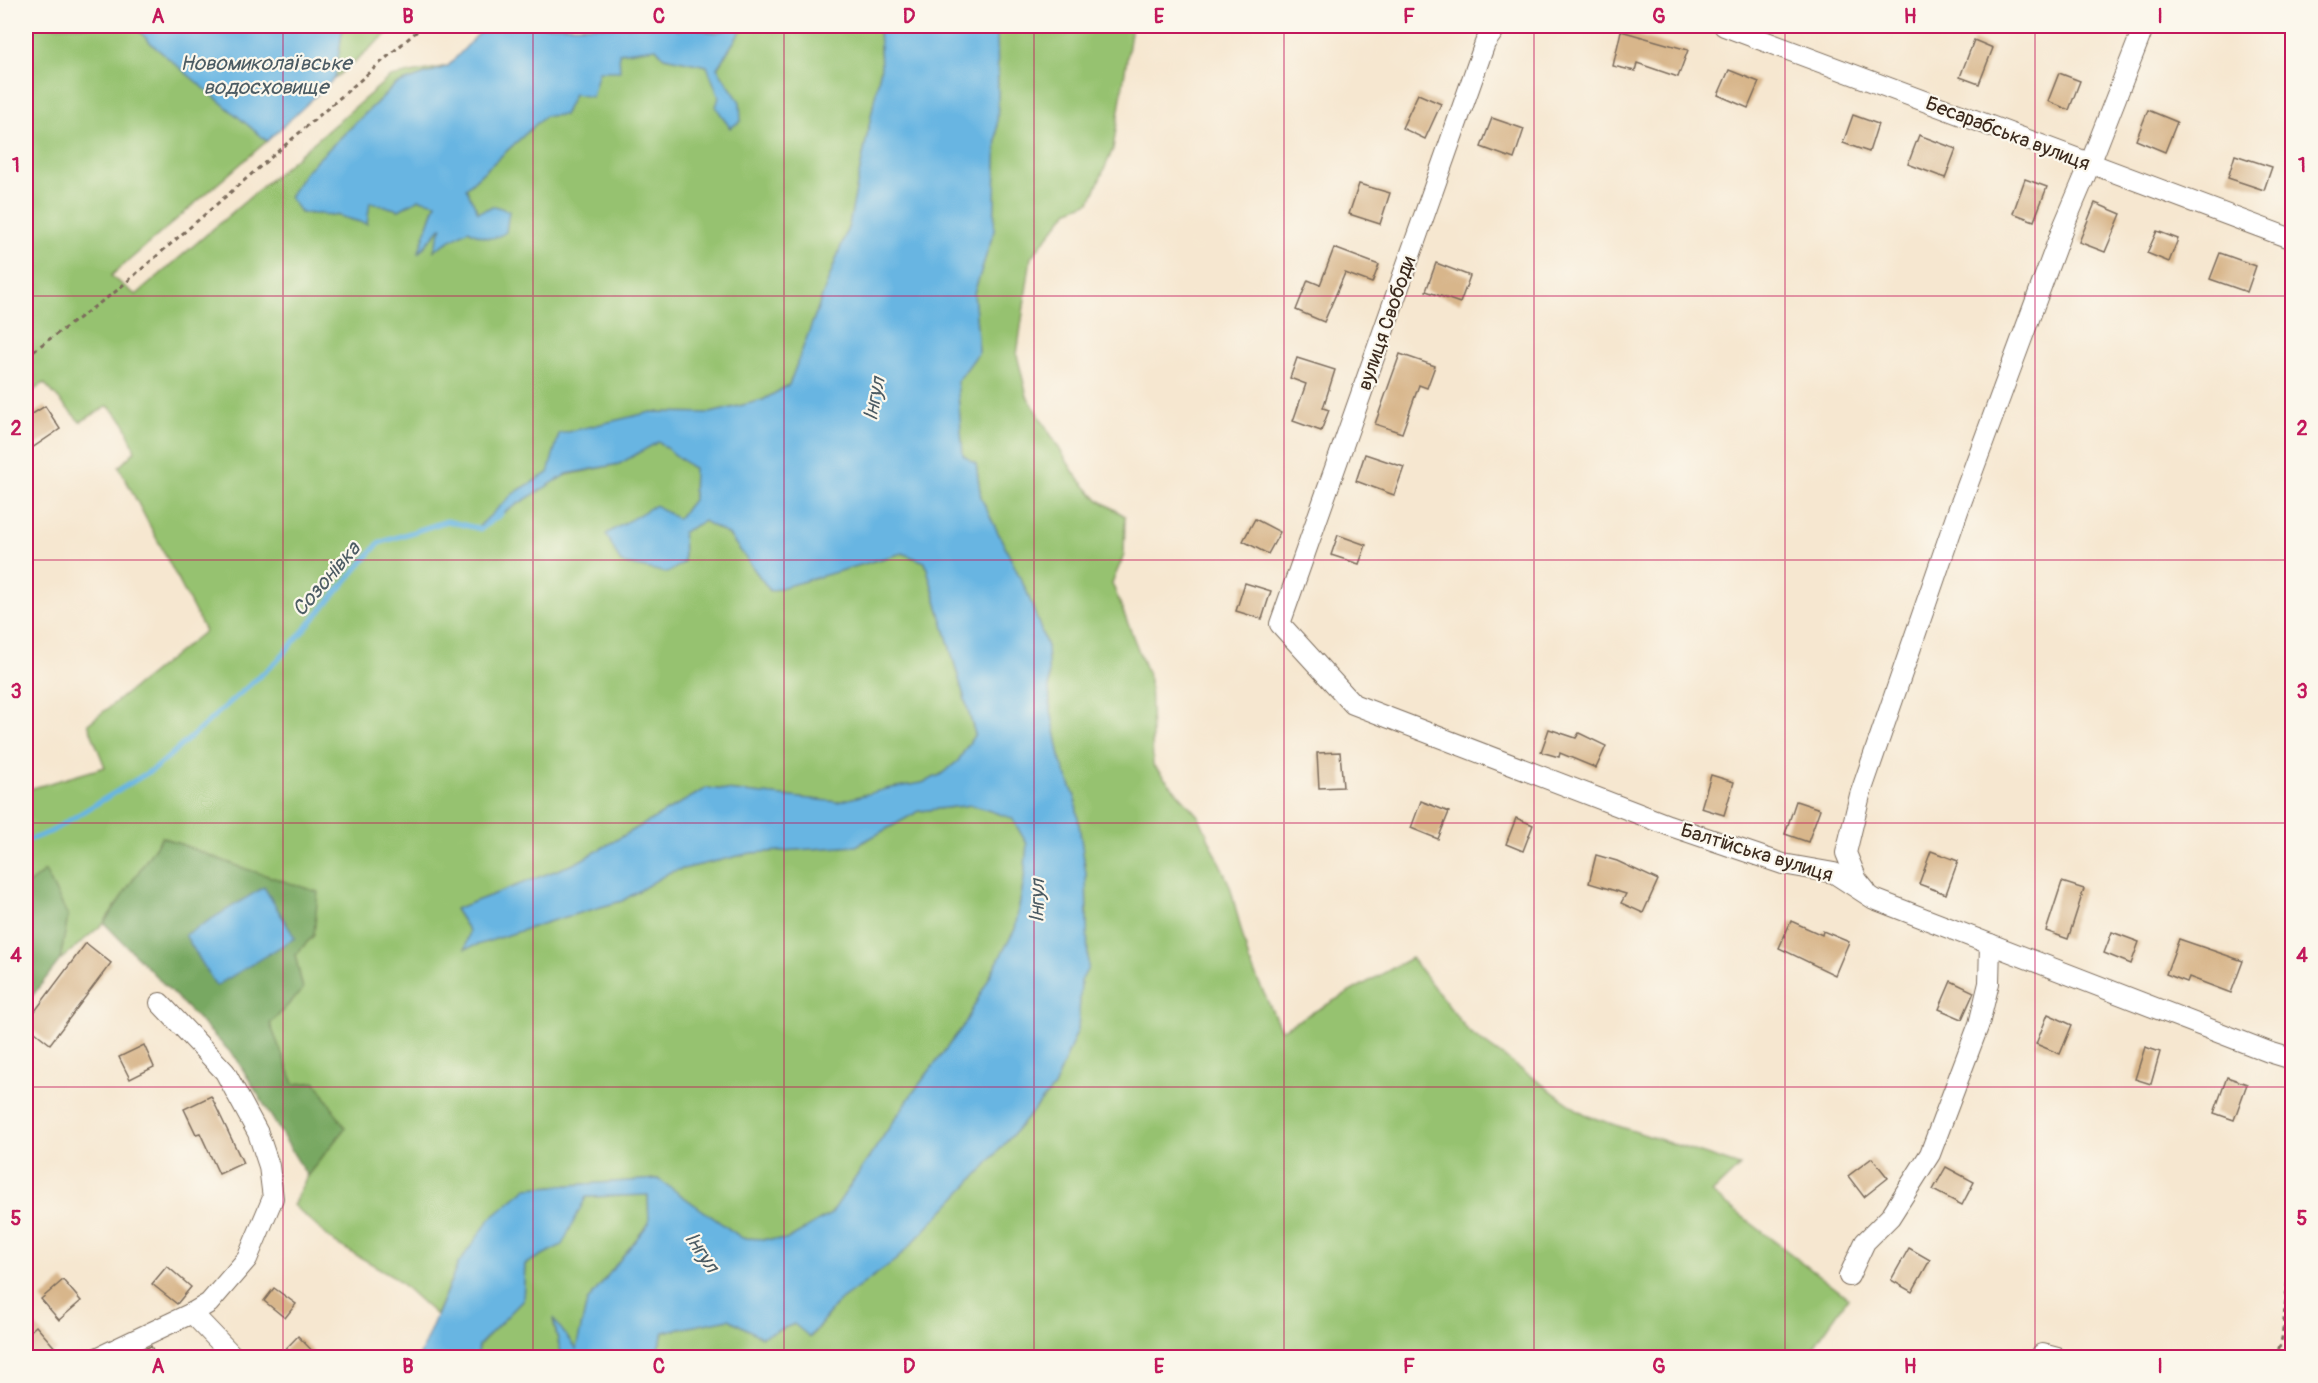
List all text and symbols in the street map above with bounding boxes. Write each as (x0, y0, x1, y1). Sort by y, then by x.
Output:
text: A (152, 4, 165, 29)
text: B (402, 4, 414, 29)
text: C (653, 4, 665, 29)
text: D (903, 4, 916, 29)
text: E (1154, 4, 1165, 29)
text: F (1403, 4, 1415, 29)
text: G (1652, 4, 1666, 29)
text: H (1904, 4, 1917, 29)
text: I (2157, 4, 2163, 29)
water label: Новомиколаївське водосховище (180, 50, 354, 101)
street label: Бесарабська вулиця (1922, 91, 2094, 176)
text: 1 (12, 153, 20, 178)
text: 1 (2298, 153, 2306, 178)
street label: вулиця Свободи (1352, 253, 1421, 393)
water label: Інгул (857, 373, 892, 423)
text: 2 (10, 416, 22, 441)
text: 2 (2296, 416, 2308, 441)
water label: Созонівка (286, 535, 367, 622)
text: 3 (10, 679, 22, 704)
text: 3 (2296, 679, 2308, 704)
street label: Балтійська вулиця (1678, 817, 1836, 888)
water label: Інгул (1024, 877, 1051, 923)
text: 4 (10, 943, 22, 968)
text: 4 (2296, 943, 2308, 968)
text: 5 (11, 1206, 22, 1231)
text: 5 (2297, 1206, 2308, 1231)
water label: Інгул (678, 1227, 726, 1280)
text: A (152, 1354, 165, 1379)
text: B (402, 1354, 414, 1379)
text: C (653, 1354, 665, 1379)
text: D (903, 1354, 916, 1379)
text: E (1154, 1354, 1165, 1379)
text: F (1403, 1354, 1415, 1379)
text: G (1652, 1354, 1666, 1379)
text: H (1904, 1354, 1917, 1379)
text: I (2157, 1354, 2163, 1379)

